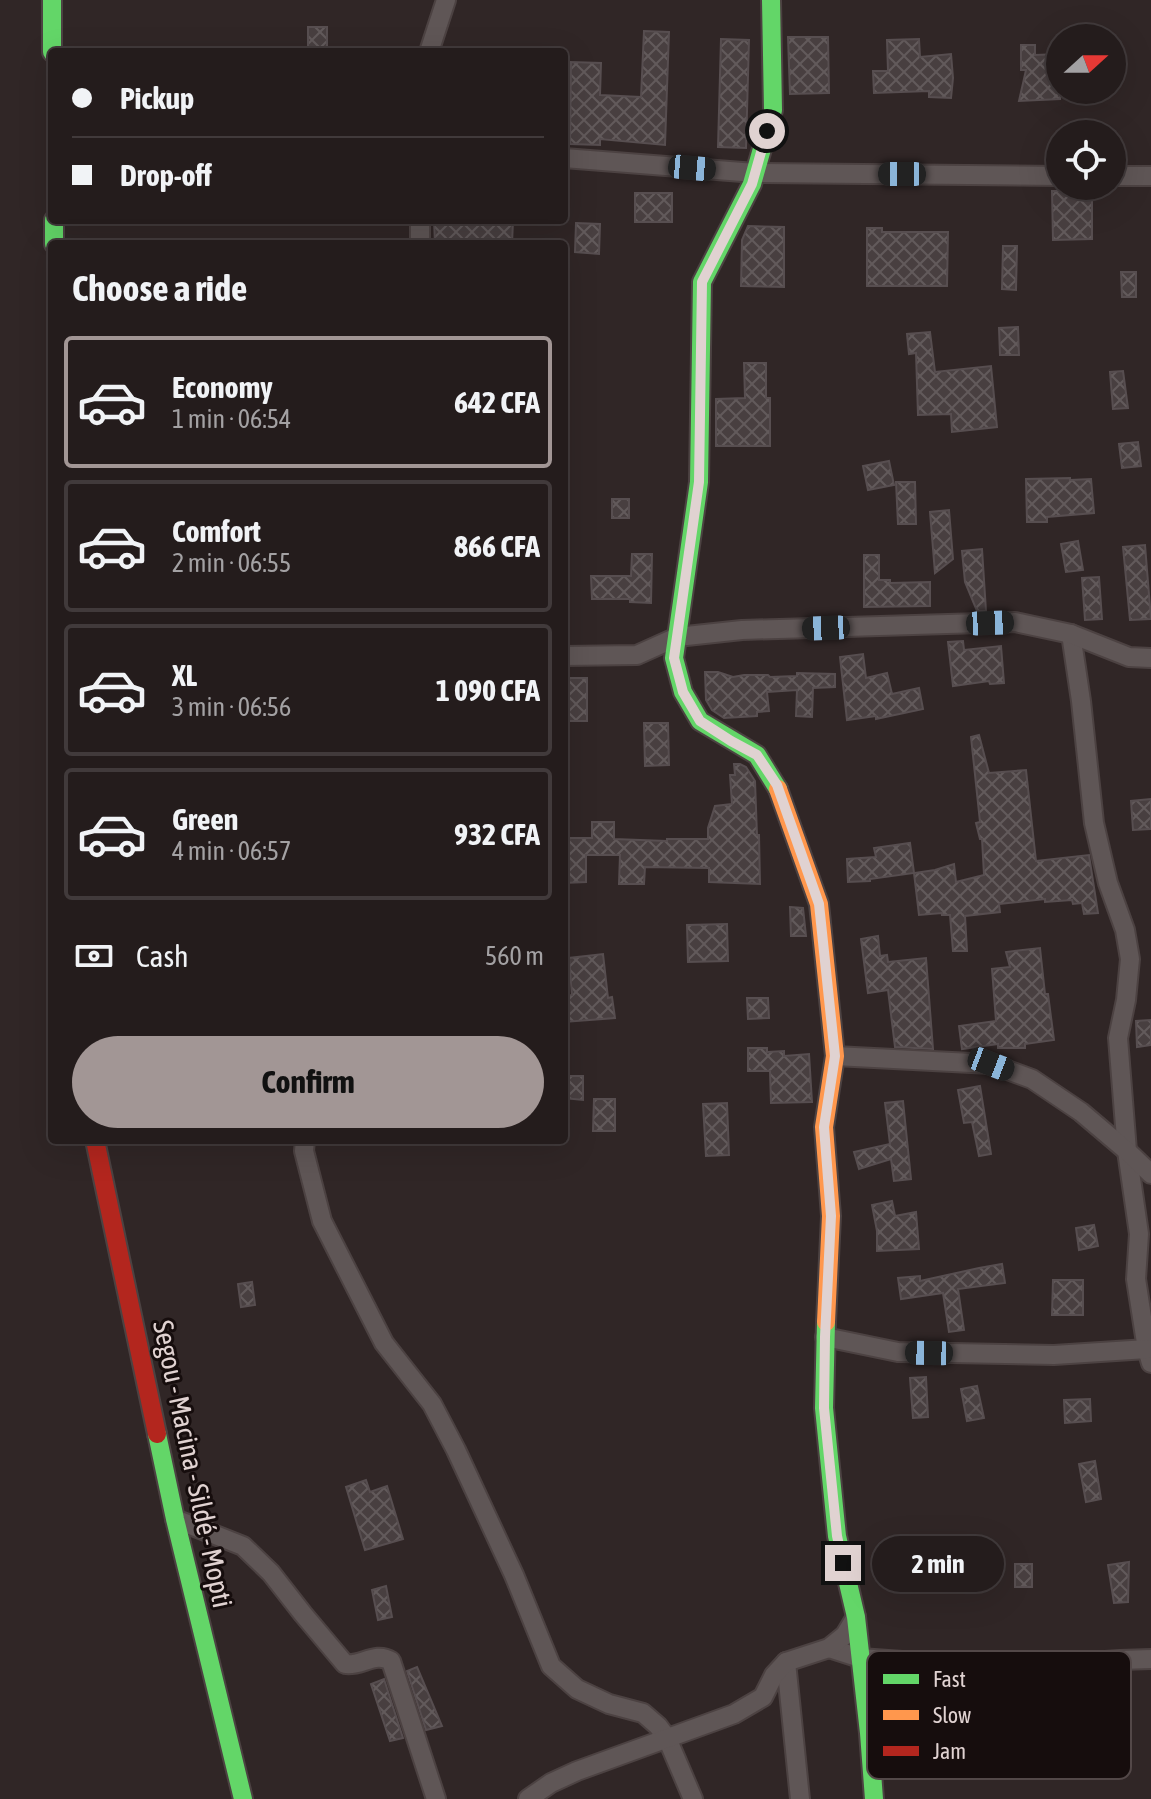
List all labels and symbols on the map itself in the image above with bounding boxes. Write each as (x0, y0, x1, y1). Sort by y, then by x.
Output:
north arrow (1046, 24, 1126, 104)
route start (749, 113, 785, 149)
car (667, 154, 717, 182)
car (878, 162, 926, 186)
car (966, 610, 1014, 636)
car (802, 615, 850, 641)
car (964, 1044, 1018, 1084)
street label: Segou - Macina - Sildé - Mopti (147, 1317, 239, 1611)
car (905, 1341, 953, 1365)
callout: 2 min (871, 1535, 1003, 1591)
route end (825, 1545, 861, 1581)
legend (867, 1651, 1131, 1779)
text: Fast (933, 1666, 966, 1692)
text: Slow (933, 1702, 971, 1728)
text: Jam (933, 1738, 966, 1764)

